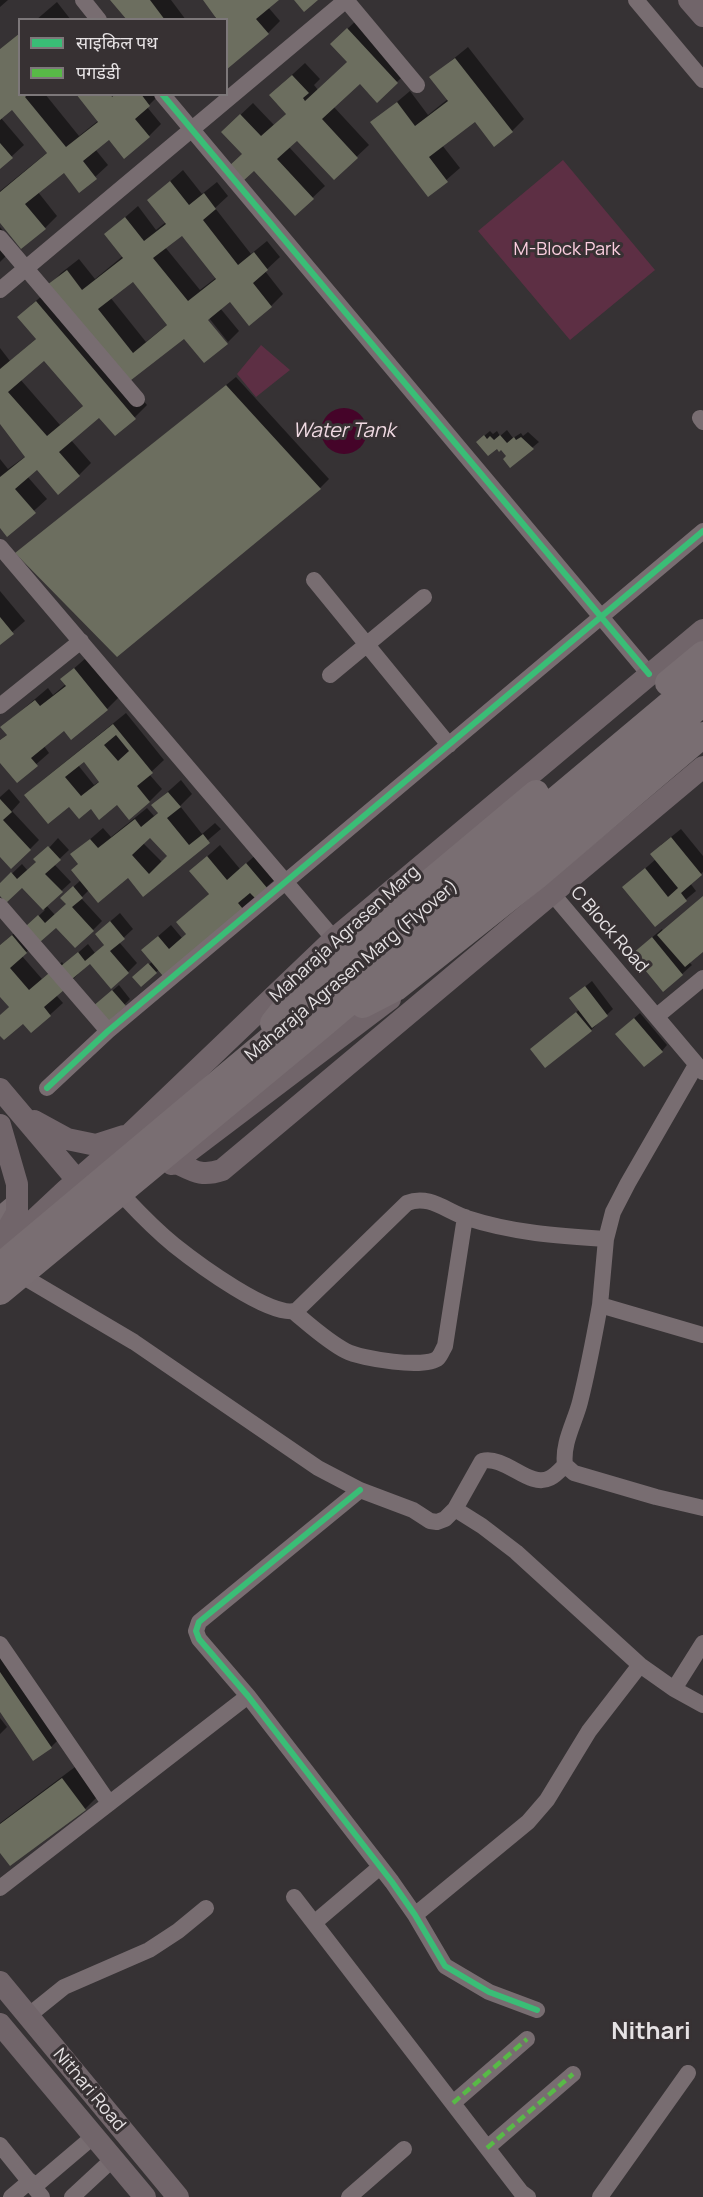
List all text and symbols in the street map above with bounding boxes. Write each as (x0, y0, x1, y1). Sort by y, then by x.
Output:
legend (18, 18, 228, 96)
text: साइकिल पथ (76, 30, 158, 54)
text: पगडंडी (76, 60, 120, 84)
park label: M-Block Park (514, 239, 620, 261)
water label: Water Tank (293, 419, 395, 443)
street label: Maharaja Agrasen Marg (266, 861, 424, 1007)
street label: Maharaja Agrasen Marg (Flyover) (241, 876, 463, 1066)
street label: C Block Road (566, 882, 652, 978)
district label: Nithari (611, 2018, 691, 2046)
street label: Nithari Road (48, 2044, 130, 2136)

